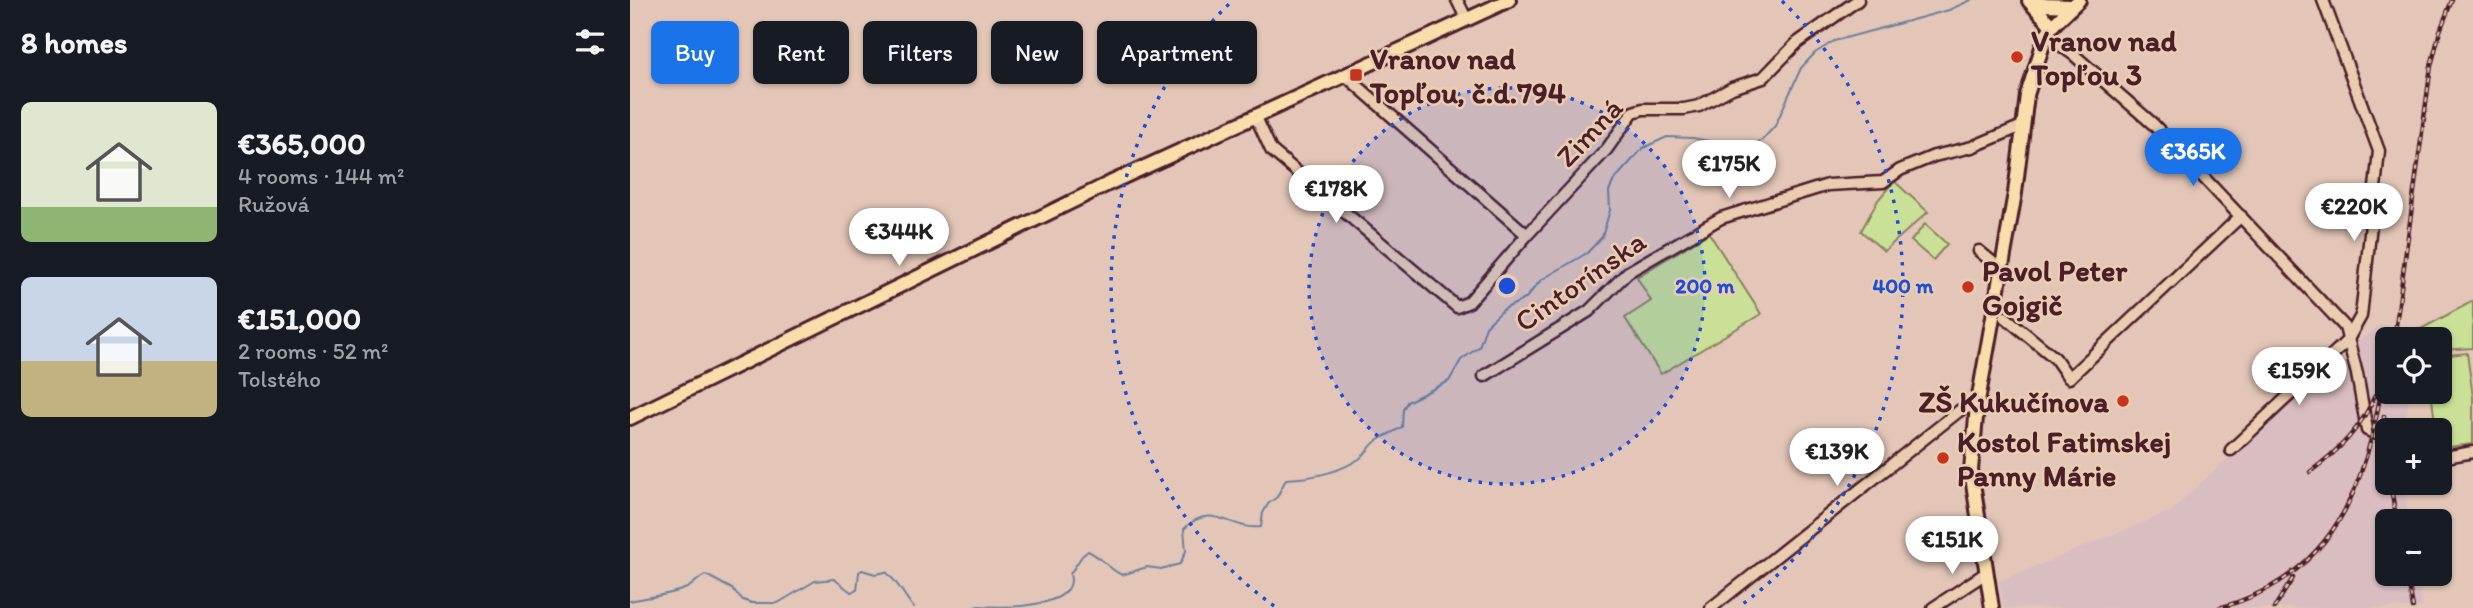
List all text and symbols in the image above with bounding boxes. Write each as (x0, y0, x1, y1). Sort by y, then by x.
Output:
chip: Buy (651, 21, 739, 84)
chip: Rent (753, 21, 849, 84)
chip: Filters (863, 21, 977, 84)
chip: New (991, 21, 1083, 84)
chip: Apartment (1097, 21, 1257, 84)
place label: Vranov nad Topľou 3 (2030, 22, 2178, 93)
icon: filters (571, 23, 609, 61)
text: 8 homes (21, 24, 128, 61)
place label: Vranov nad Topľou, č.d.794 (1369, 40, 1566, 111)
marker: Vranov nad Topľou 3 (2009, 49, 2025, 65)
marker: Vranov nad Topľou, č.d.794 (1348, 67, 1364, 83)
street label: Zimná (1548, 89, 1631, 174)
text: €365,000 (238, 125, 366, 162)
pin: €365K (2144, 128, 2242, 188)
icon: home (77, 130, 161, 214)
text: €365K (2161, 137, 2225, 165)
pin: €175K (1680, 140, 1778, 200)
text: €175K (1698, 149, 1760, 177)
text: 4 rooms · 144 m² (238, 162, 404, 190)
pin: €178K (1287, 166, 1385, 225)
text: €178K (1305, 174, 1367, 202)
pin: €220K (2305, 184, 2403, 243)
text: Ružová (238, 190, 309, 218)
text: €220K (2321, 192, 2387, 220)
pin: €344K (850, 208, 948, 268)
text: €344K (865, 217, 933, 245)
street label: Cintorínska (1507, 222, 1653, 340)
place label: Pavol Peter Gojgič (1982, 252, 2128, 323)
text: 200 m (1675, 273, 1735, 298)
text: 400 m (1873, 273, 1934, 298)
centre of rings (1495, 274, 1519, 298)
marker: Pavol Peter Gojgič (1960, 279, 1976, 295)
text: €151,000 (238, 300, 361, 337)
icon: home (77, 305, 161, 389)
map controls (2375, 327, 2452, 586)
button: locate (2375, 327, 2452, 404)
text: 2 rooms · 52 m² (238, 337, 388, 365)
pin: €159K (2250, 348, 2348, 407)
text: €159K (2268, 356, 2330, 384)
text: Tolstého (238, 365, 321, 393)
place label: ZŠ Kukučínova (1919, 383, 2109, 420)
marker: ZŠ Kukučínova (2115, 393, 2131, 409)
button: + (2375, 418, 2452, 495)
place label: Kostol Fatimskej Panny Márie (1957, 423, 2171, 494)
pin: €139K (1788, 428, 1886, 488)
text: €139K (1805, 437, 1869, 465)
marker: Kostol Fatimskej Panny Márie (1935, 450, 1951, 466)
button: − (2375, 509, 2452, 586)
pin: €151K (1903, 516, 2001, 576)
text: €151K (1921, 525, 1983, 553)

